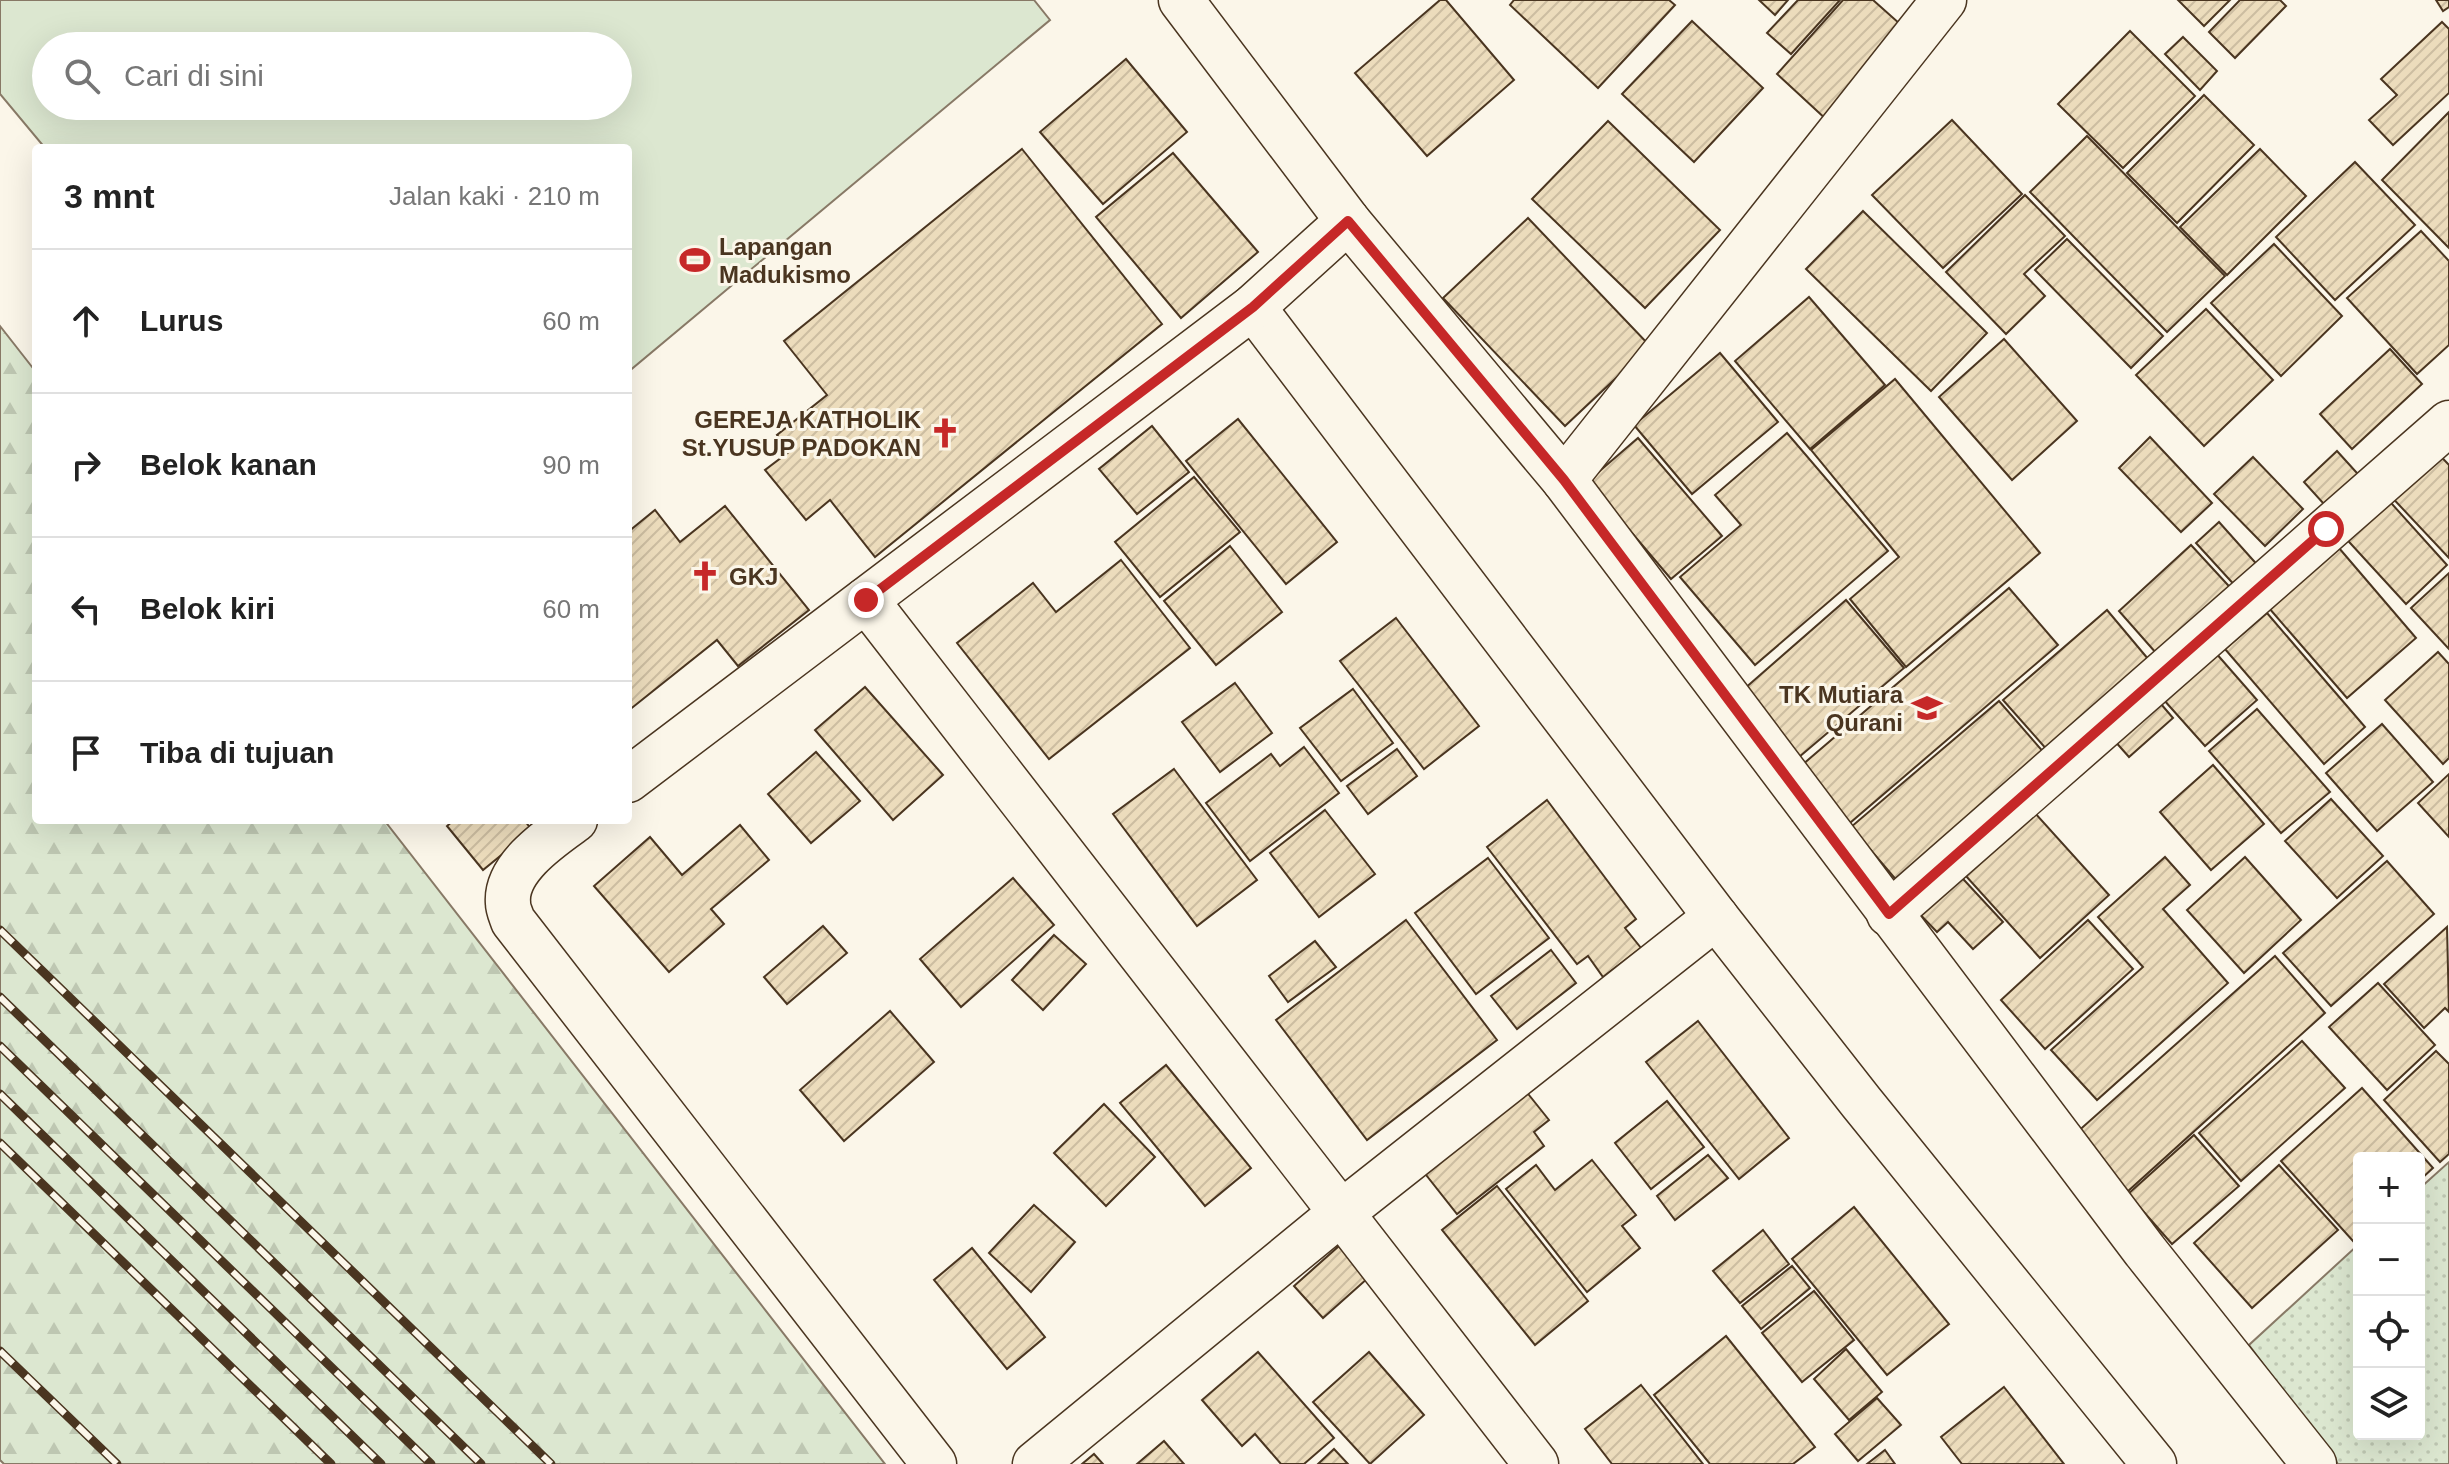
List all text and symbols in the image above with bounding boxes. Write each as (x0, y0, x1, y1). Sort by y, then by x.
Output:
search box (32, 32, 632, 120)
icon: search (60, 54, 104, 98)
text: Cari di sini (124, 59, 264, 92)
text: 3 mnt (64, 177, 155, 215)
text: Jalan kaki · 210 m (389, 181, 600, 211)
place label: Lapangan Madukismo (719, 233, 851, 288)
sports icon: Lapangan Madukismo (678, 243, 712, 277)
icon: ahead (64, 299, 108, 343)
text: Lurus (140, 304, 223, 337)
text: 60 m (542, 306, 600, 336)
place label: GEREJA KATHOLIK St.YUSUP PADOKAN (682, 406, 922, 461)
church icon: GEREJA KATHOLIK St.YUSUP PADOKAN (928, 416, 962, 450)
icon: right (64, 443, 108, 487)
text: Belok kanan (140, 448, 317, 481)
text: 90 m (542, 450, 600, 480)
route start (2308, 511, 2344, 547)
church icon: GKJ (688, 559, 722, 593)
place label: GKJ (729, 563, 778, 590)
route end (848, 582, 884, 618)
icon: left (64, 587, 108, 631)
text: Belok kiri (140, 592, 275, 625)
text: 60 m (542, 594, 600, 624)
place label: TK Mutiara Qurani (1779, 681, 1904, 736)
school or university icon: TK Mutiara Qurani (1910, 691, 1944, 725)
icon: arrive (64, 731, 108, 775)
text: Tiba di tujuan (140, 736, 334, 769)
map controls (2353, 1152, 2425, 1440)
button: + (2353, 1152, 2425, 1224)
button: − (2353, 1224, 2425, 1296)
button: locate (2353, 1296, 2425, 1368)
button: layers (2353, 1368, 2425, 1440)

